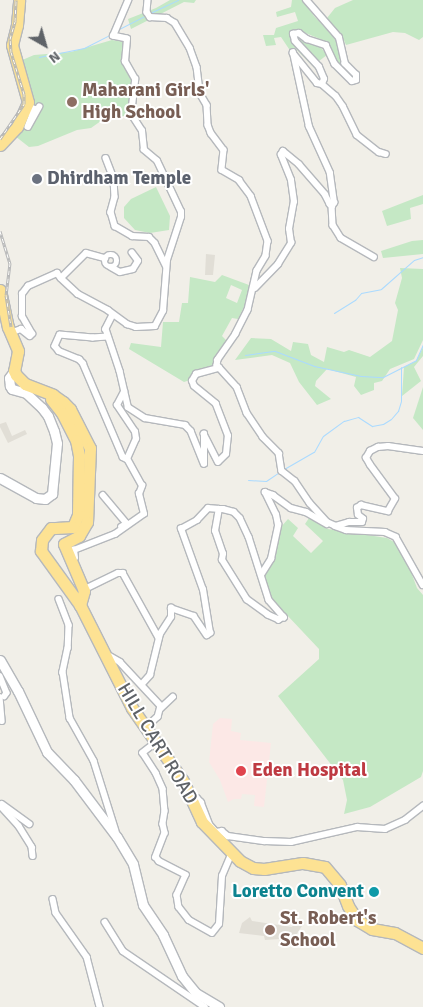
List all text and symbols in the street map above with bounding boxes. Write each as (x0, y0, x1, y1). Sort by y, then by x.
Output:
north arrow (20, 20, 70, 70)
text: N (45, 48, 64, 67)
place label: Maharani Girls' High School (82, 80, 209, 124)
marker: Maharani Girls' High School (66, 96, 78, 108)
place label: Dhirdham Temple (47, 168, 191, 190)
marker: Dhirdham Temple (31, 173, 43, 185)
street label: HILL CART ROAD (112, 679, 202, 809)
place label: Eden Hospital (252, 760, 367, 782)
marker: Eden Hospital (234, 764, 248, 778)
place label: Loretto Convent (232, 881, 364, 903)
marker: Loretto Convent (368, 886, 380, 898)
place label: St. Robert's School (280, 908, 376, 952)
marker: St. Robert's School (264, 924, 276, 936)

